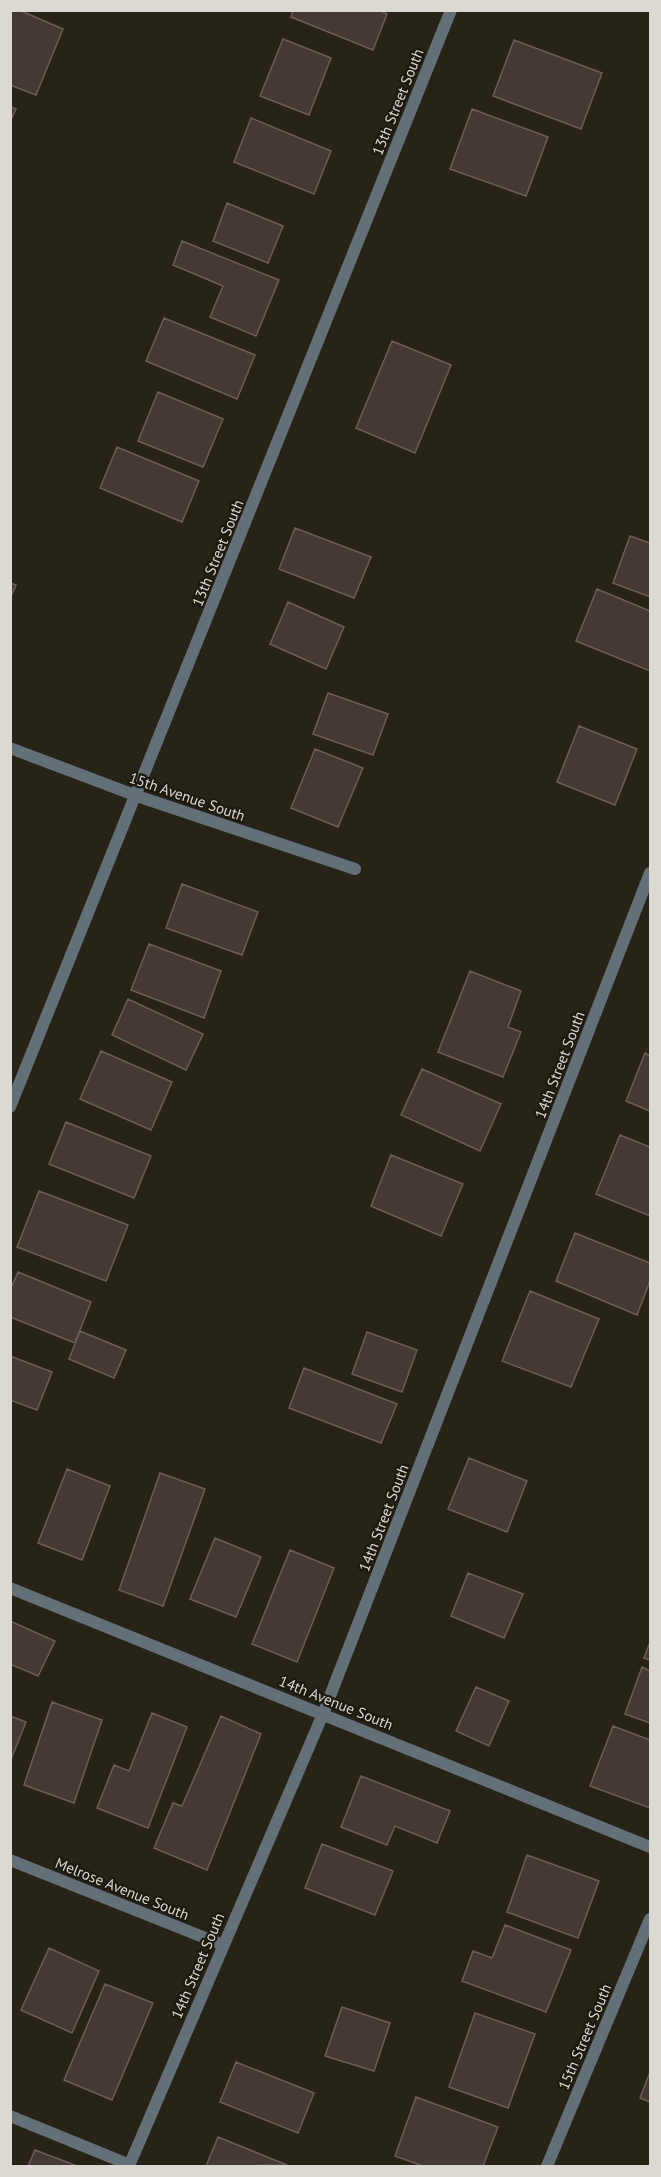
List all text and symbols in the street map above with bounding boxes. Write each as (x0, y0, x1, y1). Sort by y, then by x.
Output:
street label: 13th Street South (367, 46, 428, 158)
street label: 13th Street South (187, 497, 248, 609)
street label: 15th Avenue South (127, 768, 248, 825)
street label: 14th Street South (530, 1009, 589, 1121)
street label: 14th Street South (354, 1462, 413, 1574)
street label: 14th Avenue South (276, 1671, 396, 1734)
street label: Melrose Avenue South (52, 1853, 192, 1924)
street label: 14th Street South (167, 1910, 228, 2022)
street label: 15th Street South (554, 1981, 615, 2093)

